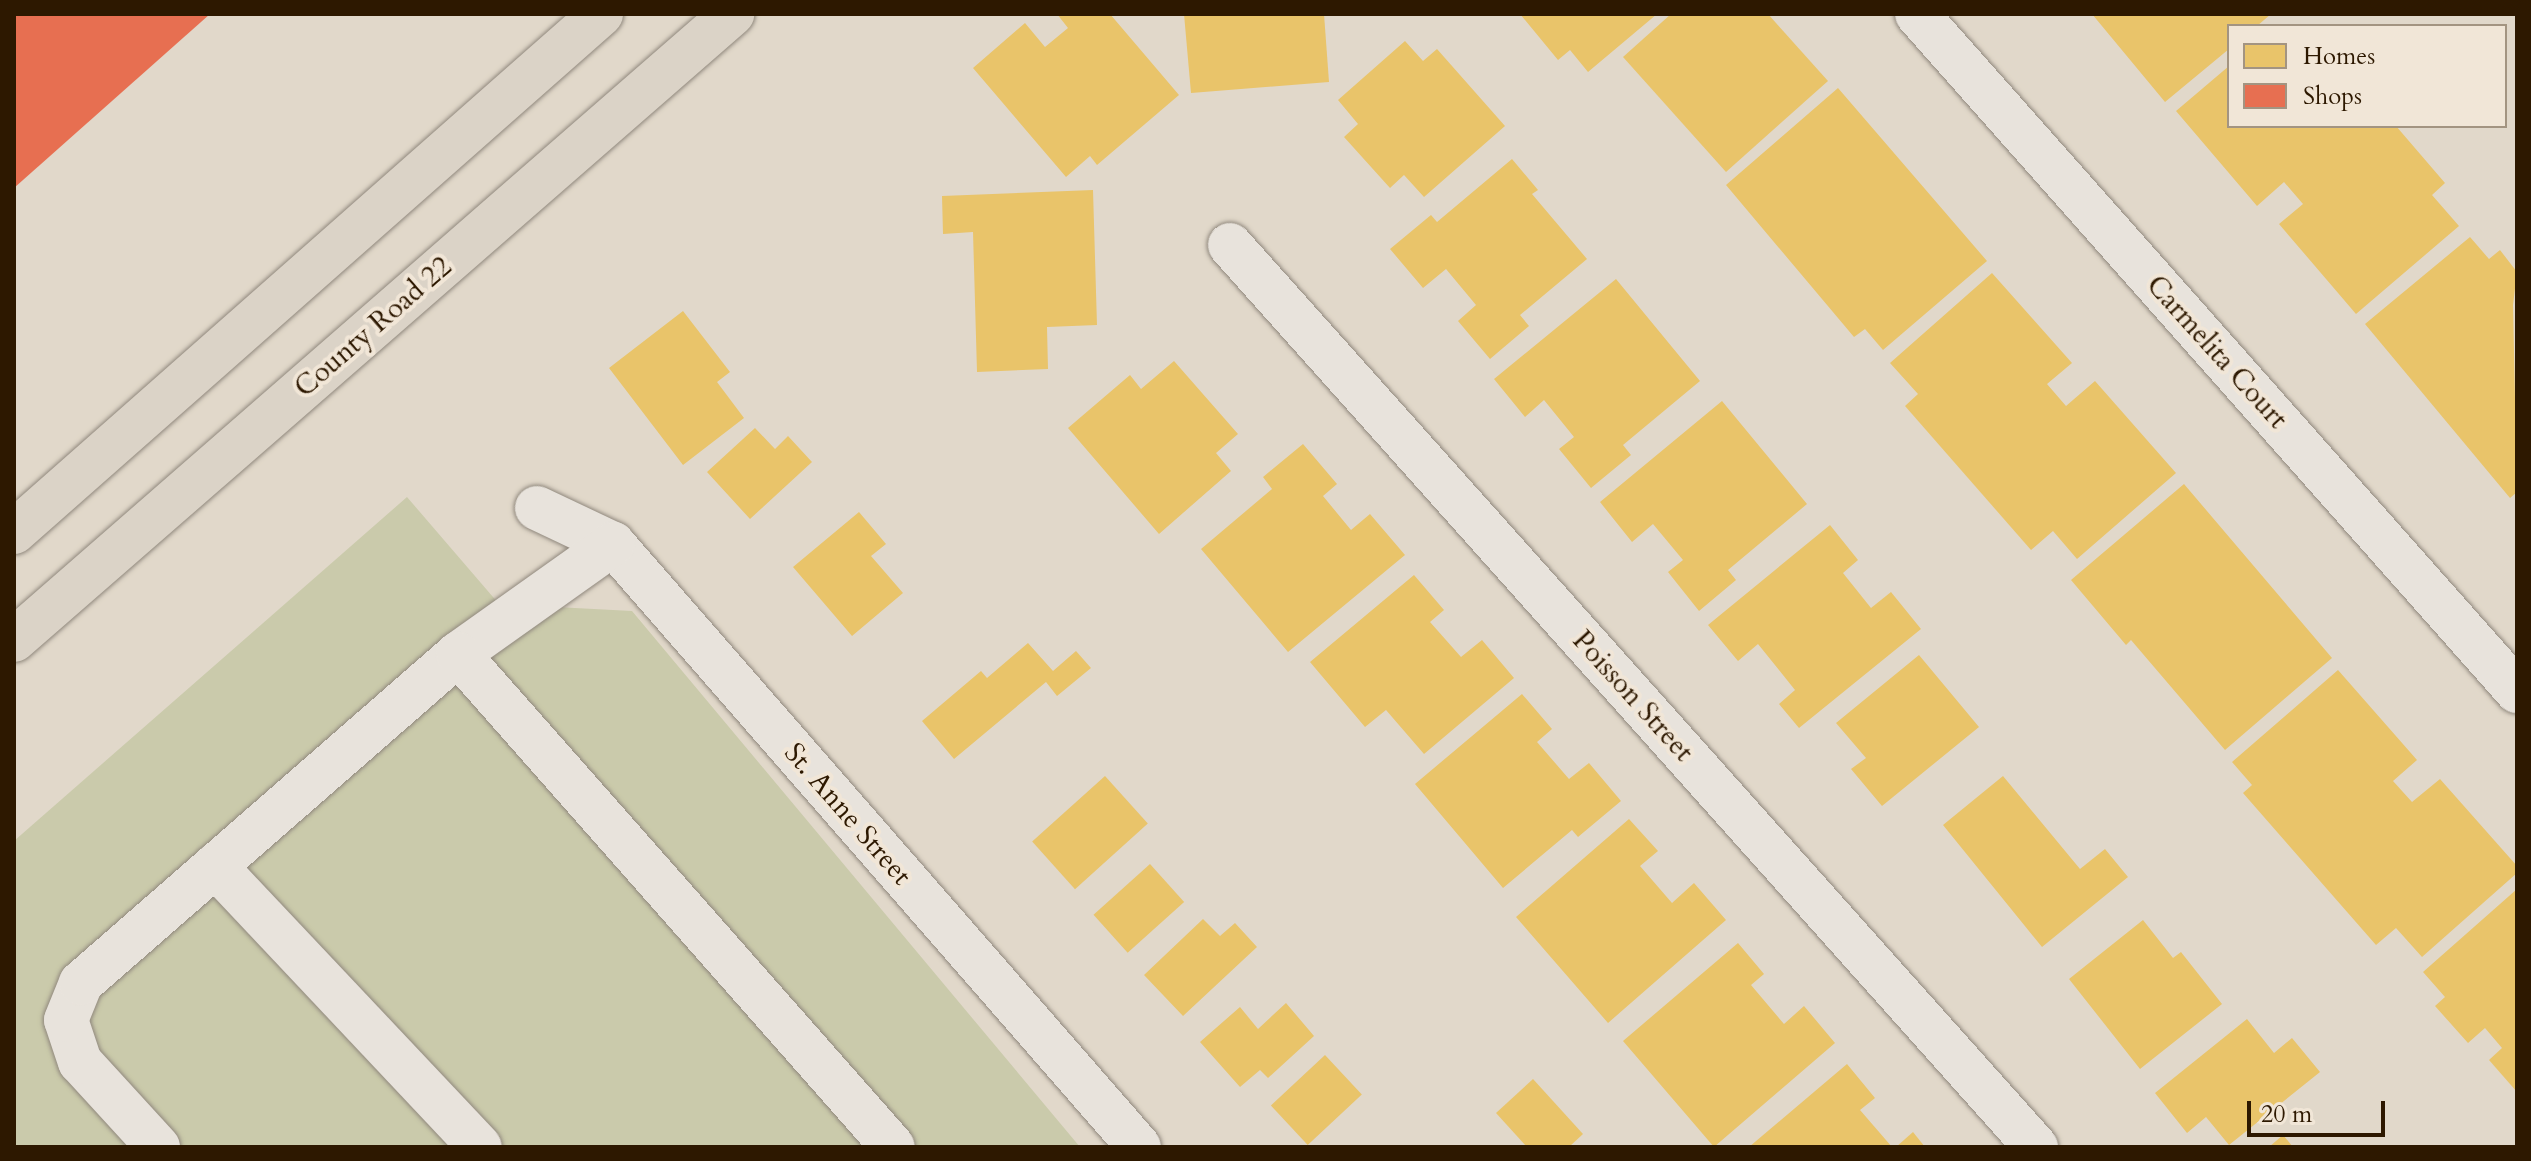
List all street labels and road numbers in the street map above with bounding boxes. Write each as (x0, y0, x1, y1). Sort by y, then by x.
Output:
street label: County Road 22 (288, 250, 458, 404)
street label: Carmelita Court (2139, 268, 2295, 436)
street label: Poisson Street (1566, 624, 1700, 768)
street label: St. Anne Street (777, 736, 919, 892)

